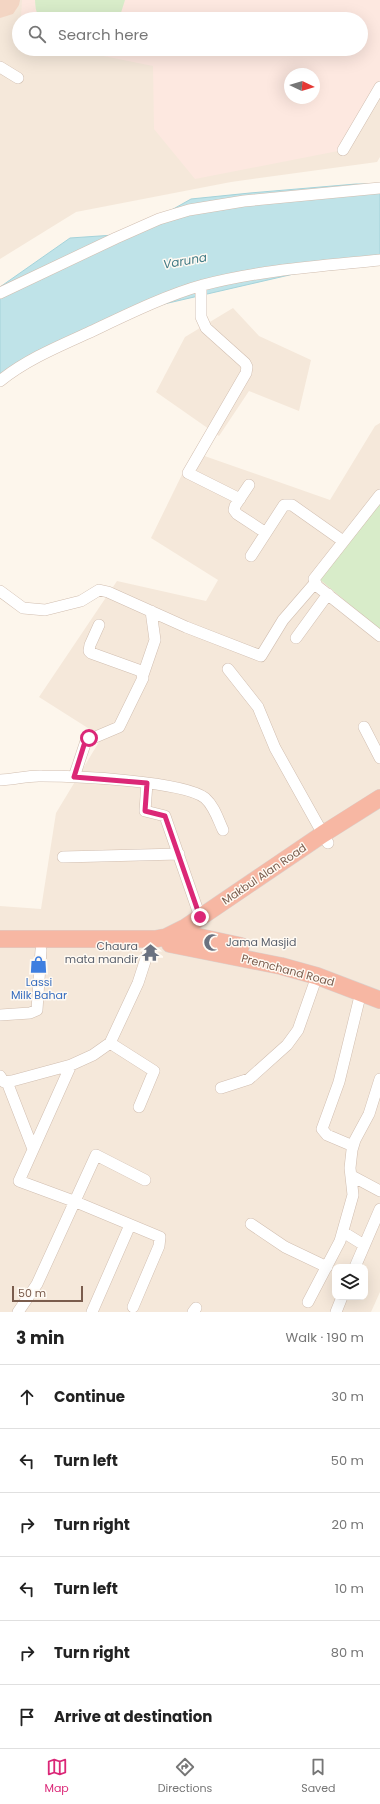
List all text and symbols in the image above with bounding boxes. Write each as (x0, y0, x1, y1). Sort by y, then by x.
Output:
search box (12, 12, 368, 56)
icon: search (26, 23, 48, 45)
text: Search here (58, 24, 148, 45)
north arrow (284, 68, 320, 104)
water label: Varuna (162, 248, 208, 273)
route start (80, 729, 98, 747)
street label: Makbul Alan Road (219, 840, 309, 908)
route end (191, 908, 209, 926)
mosque icon: Jama Masjid (203, 932, 223, 952)
place label: Jama Masjid (226, 934, 297, 950)
place label: Chaura mata mandir (65, 938, 138, 967)
temple icon: Chaura mata mandir (141, 942, 161, 962)
street label: Premchand Road (240, 950, 336, 990)
shop icon: Lassi Milk Bahar (29, 954, 49, 974)
place label: Lassi Milk Bahar (11, 974, 67, 1003)
map controls (332, 1264, 368, 1300)
button: layers (332, 1264, 368, 1300)
scale bar (12, 1284, 83, 1303)
text: 50 m (18, 1285, 46, 1301)
text: 3 min (16, 1326, 64, 1350)
text: Walk · 190 m (286, 1328, 364, 1347)
icon: ahead (16, 1386, 38, 1408)
text: Continue (54, 1386, 125, 1407)
text: 30 m (331, 1387, 364, 1406)
icon: left (16, 1450, 38, 1472)
text: Turn left (54, 1450, 118, 1471)
text: 50 m (331, 1451, 364, 1470)
icon: right (16, 1514, 38, 1536)
text: Turn right (54, 1514, 130, 1535)
text: 20 m (331, 1515, 364, 1534)
icon: left (16, 1578, 38, 1600)
text: Turn left (54, 1578, 118, 1599)
text: 10 m (335, 1579, 364, 1598)
icon: right (16, 1642, 38, 1664)
text: Turn right (54, 1642, 130, 1663)
text: 80 m (331, 1643, 364, 1662)
icon: arrive (16, 1706, 38, 1728)
text: Arrive at destination (54, 1706, 212, 1727)
tab: Map (44, 1756, 69, 1797)
tab: Directions (158, 1756, 212, 1797)
tab: Saved (301, 1756, 336, 1797)

